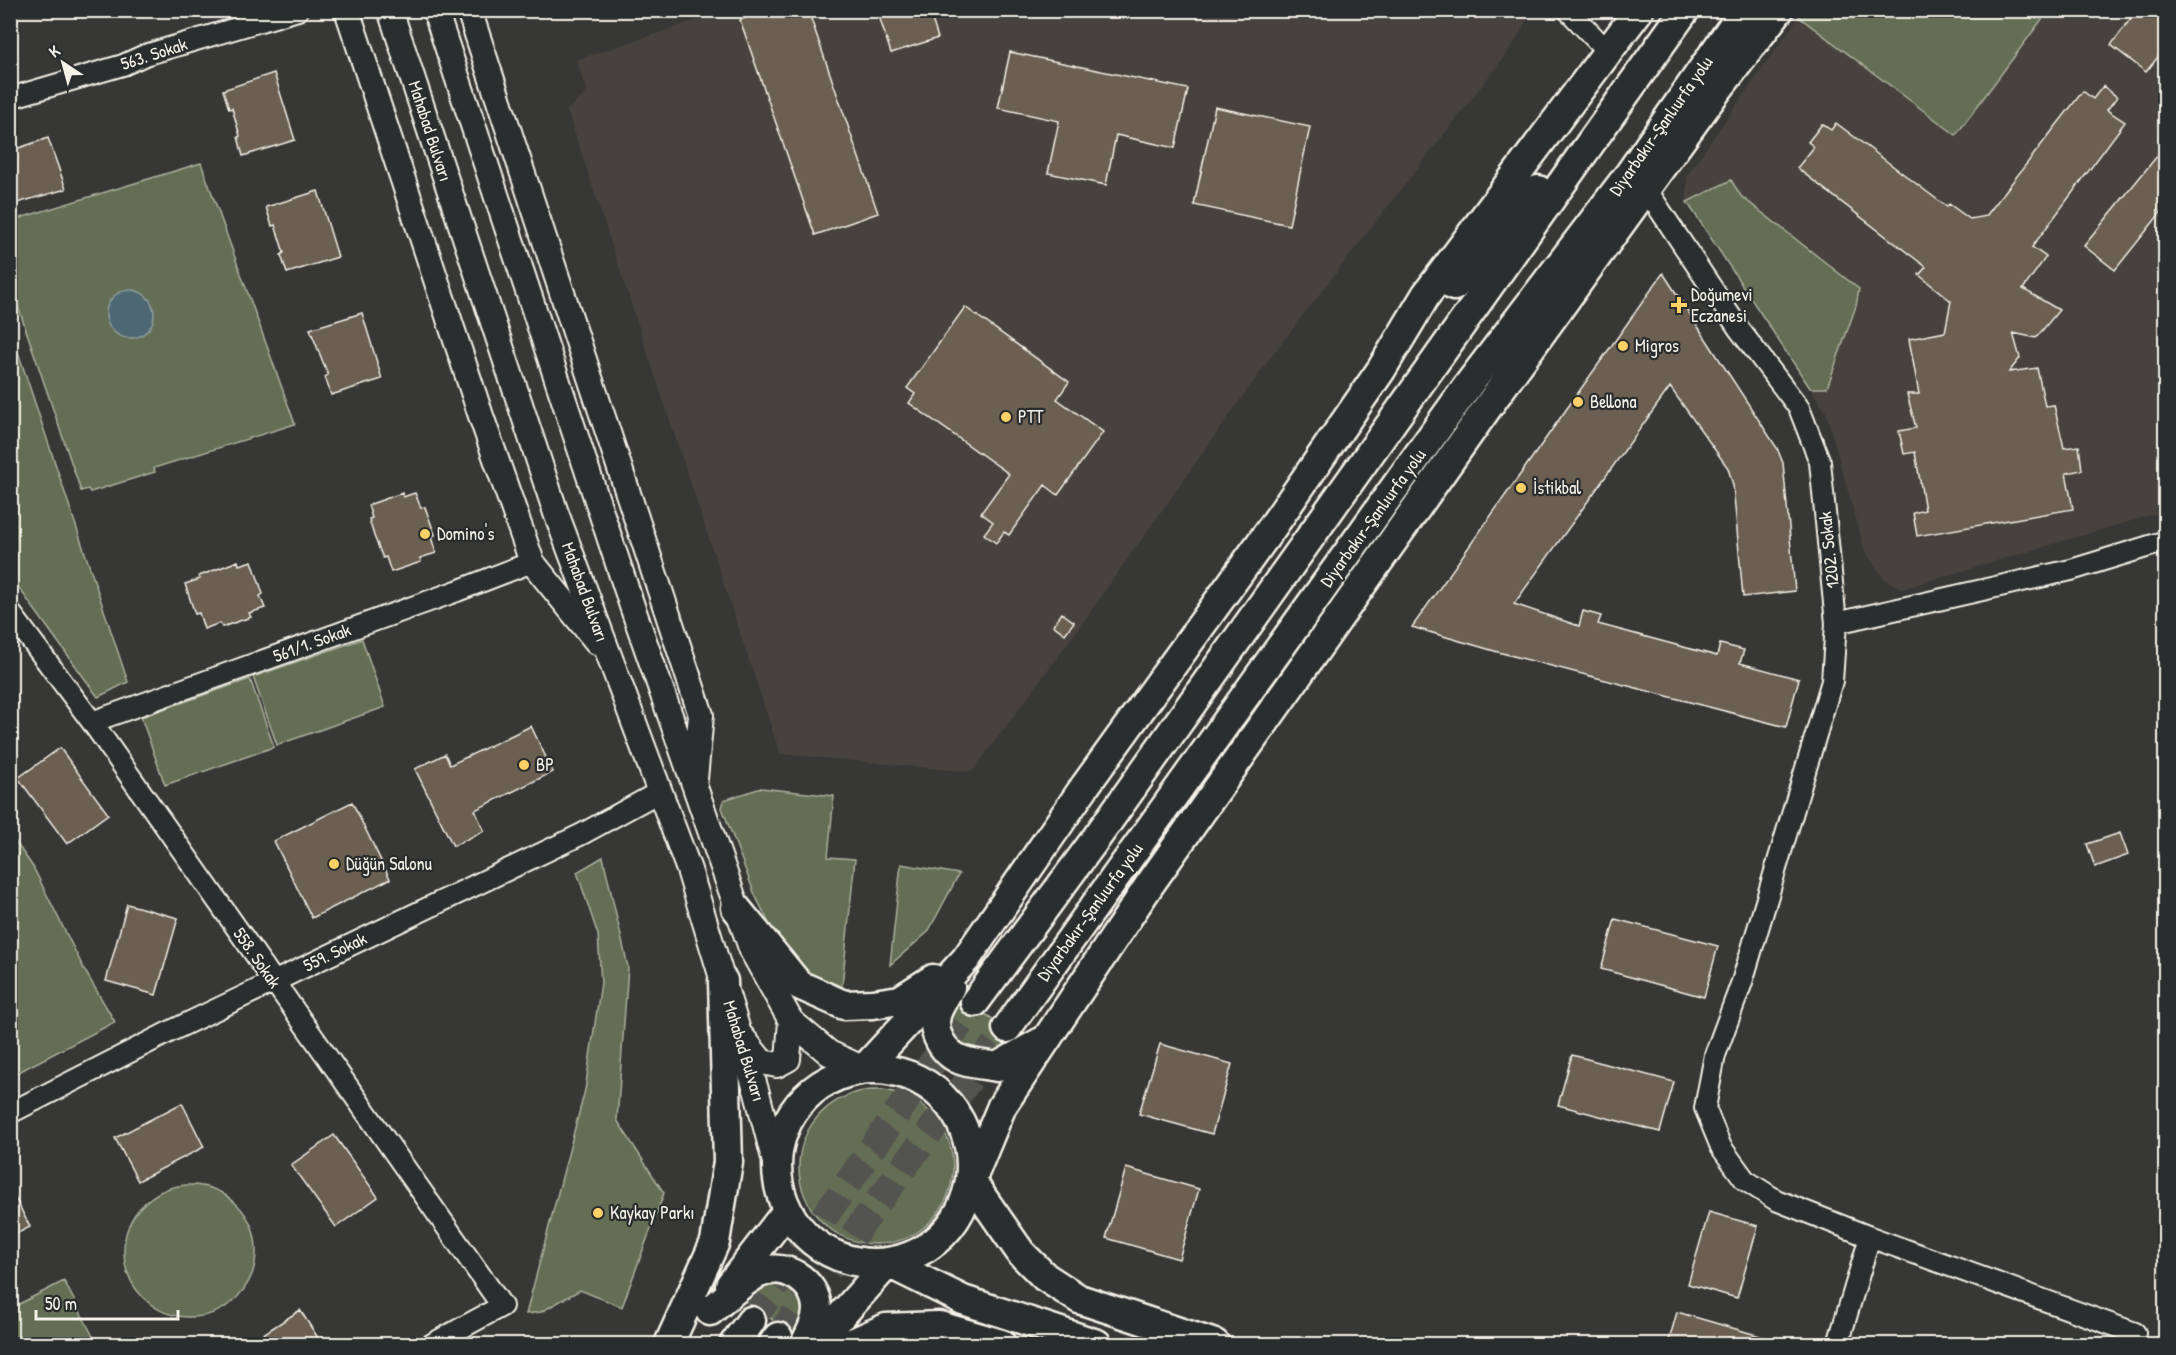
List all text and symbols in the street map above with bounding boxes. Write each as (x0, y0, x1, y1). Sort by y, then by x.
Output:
street label: 563. Sokak (117, 31, 191, 76)
north arrow (33, 33, 93, 93)
text: K (44, 39, 65, 62)
street label: Diyarbakır-Şanlıurfa yolu (1603, 51, 1718, 201)
street label: Mahabad Bulvarı (402, 77, 458, 184)
place label: Doğumevi Eczanesi (1691, 282, 1753, 328)
marker: Doğumevi Eczanesi (1672, 298, 1686, 312)
place label: Migros (1635, 333, 1679, 358)
marker: Migros (1616, 339, 1630, 353)
place label: Bellona (1590, 389, 1637, 414)
marker: Bellona (1571, 395, 1585, 409)
place label: PTT (1018, 404, 1044, 429)
marker: PTT (999, 410, 1013, 424)
street label: Diyarbakır-Şanlıurfa yolu (1314, 444, 1431, 592)
place label: İstikbal (1533, 475, 1581, 500)
marker: İstikbal (1514, 481, 1528, 495)
street label: 1202. Sokak (1812, 510, 1845, 590)
place label: Domino's (437, 521, 494, 546)
marker: Domino's (418, 527, 432, 541)
street label: Mahabad Bulvarı (556, 539, 615, 645)
street label: 561/1. Sokak (270, 617, 355, 668)
place label: BP (536, 752, 554, 777)
marker: BP (517, 758, 531, 772)
street label: Diyarbakır-Şanlıurfa yolu (1031, 838, 1148, 986)
place label: Düğün Salonu (346, 851, 432, 876)
marker: Düğün Salonu (327, 857, 341, 871)
street label: 558. Sokak (228, 922, 288, 993)
street label: 559. Sokak (299, 925, 371, 978)
street label: Mahabad Bulvarı (717, 997, 772, 1104)
place label: Kaykay Parkı (610, 1200, 695, 1225)
marker: Kaykay Parkı (591, 1206, 605, 1220)
scale bar (36, 1283, 178, 1321)
text: 50 m (45, 1291, 77, 1316)

